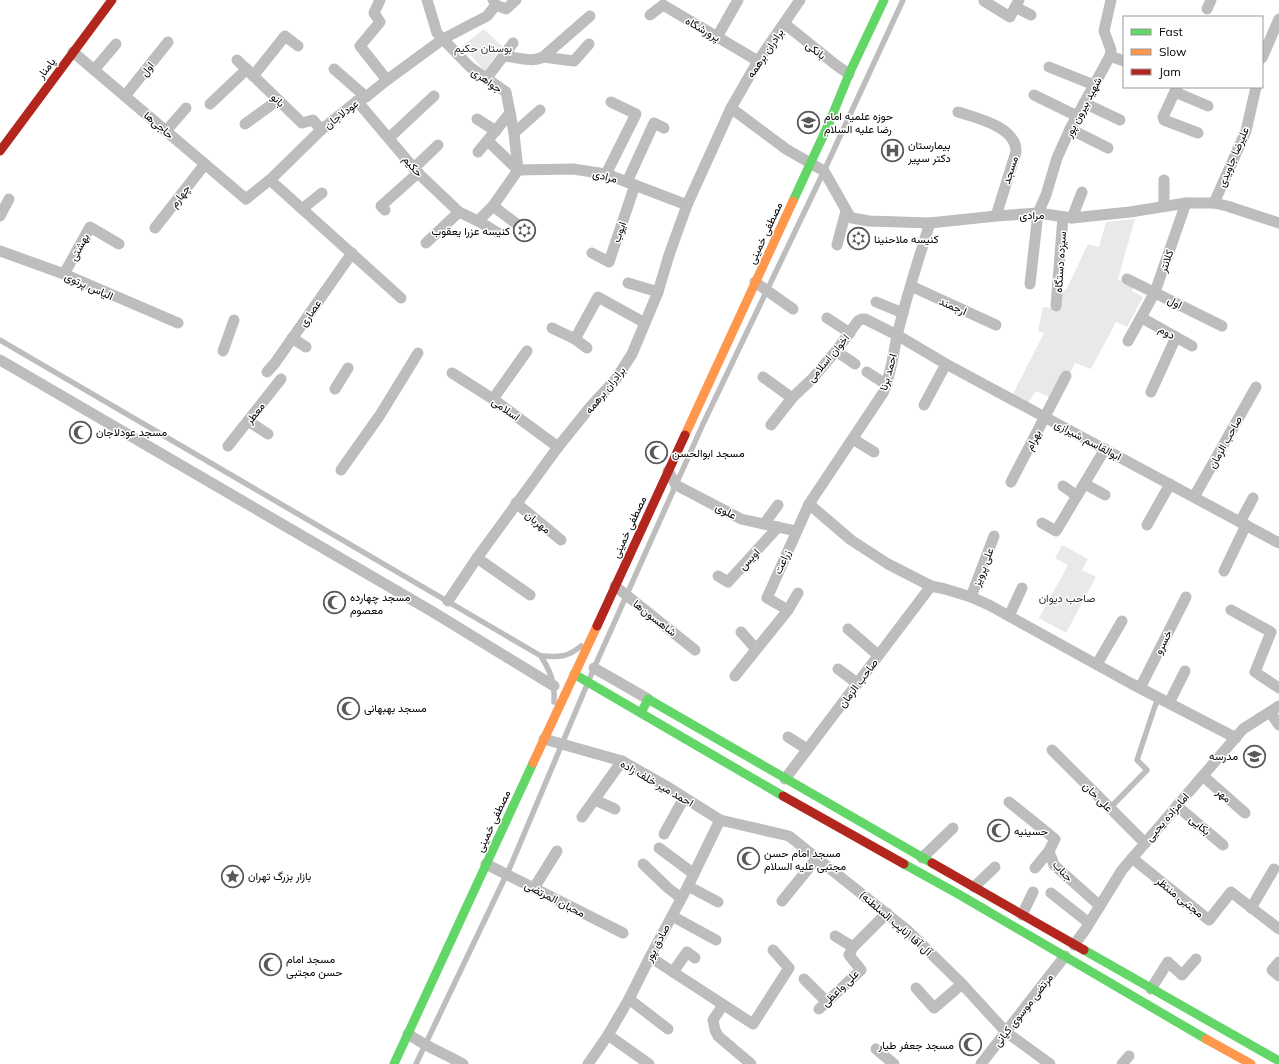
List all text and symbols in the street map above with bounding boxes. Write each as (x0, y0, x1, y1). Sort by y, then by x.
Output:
street label: پرورشگاه (683, 13, 723, 46)
legend (1123, 16, 1263, 88)
text: Fast (1159, 24, 1183, 39)
street label: برادران برهمه (743, 26, 787, 80)
street label: بانکی (803, 38, 829, 62)
park label: بوستان حکیم (454, 41, 512, 56)
text: Slow (1159, 44, 1187, 59)
street label: پامنار (33, 55, 59, 83)
street label: اول (137, 59, 157, 79)
street label: جواهری (469, 64, 505, 96)
text: Jam (1159, 64, 1181, 79)
street label: شهید بیرون پور (1061, 74, 1106, 141)
street label: بانو (268, 90, 288, 110)
street label: عودلاجان (321, 96, 361, 132)
street label: حاجی‌ها (141, 108, 177, 142)
school or university icon: حوزه علمیه امام رضا علیه السلام (796, 109, 822, 135)
place label: حوزه علمیه امام رضا علیه السلام (824, 109, 893, 137)
street label: علیرضا جاویدی (1214, 125, 1252, 189)
hospital icon: بیمارستان دکتر سپیر (879, 138, 905, 164)
place label: بیمارستان دکتر سپیر (907, 138, 951, 166)
street label: حکیم (399, 152, 426, 180)
street label: مسجد (999, 154, 1021, 186)
street label: مرادی (591, 166, 619, 186)
street label: چهارم (167, 182, 194, 211)
street label: مصطفی خمینی (745, 200, 786, 266)
street label: مرادی (1020, 208, 1045, 222)
synagogue icon: کنیسه عزرا یعقوب (512, 218, 538, 244)
street label: ایوب (609, 220, 629, 244)
place label: کنیسه عزرا یعقوب (432, 224, 510, 238)
synagogue icon: کنیسه ملاحنینا (846, 226, 872, 252)
street label: بهشتی (66, 231, 92, 263)
street label: سیزده دستگاه (1051, 231, 1069, 293)
place label: کنیسه ملاحنینا (874, 232, 939, 246)
street label: کلانتر (1155, 248, 1176, 275)
street label: الیاس پرتوی (62, 269, 116, 304)
street label: اول (1165, 292, 1185, 312)
street label: ارجمند (937, 294, 969, 318)
street label: عصاری (296, 297, 324, 329)
street label: دوم (1156, 322, 1178, 343)
street label: اخوان اسلامی (804, 331, 852, 385)
street label: احمد برنا (876, 352, 900, 392)
street label: برادران برهمه (582, 364, 628, 416)
street label: اسلامی (489, 394, 523, 424)
street label: معطر (242, 399, 268, 427)
street label: صاحب الزمان (1205, 413, 1245, 471)
street label: ابوالقاسم شیرازی (1052, 416, 1124, 464)
mosque icon: مسجد عودلاجان (68, 419, 94, 445)
place label: مسجد عودلاجان (96, 425, 167, 439)
street label: بهرام (1022, 427, 1045, 453)
mosque icon: مسجد ابوالحسن (643, 440, 669, 466)
place label: مسجد ابوالحسن (672, 446, 745, 460)
street label: مصطفی خمینی (609, 494, 650, 560)
street label: علوی (713, 500, 739, 522)
street label: مهربان (522, 507, 554, 537)
street label: اویس (736, 545, 762, 573)
street label: علی پرویز (969, 546, 998, 590)
street label: زراعت (770, 547, 794, 576)
mosque icon: مسجد چهارده معصوم (322, 590, 348, 616)
place label: مسجد چهارده معصوم (350, 590, 411, 618)
park label: صاحب دیوان (1039, 591, 1095, 605)
street label: شاهسون‌ها (630, 597, 680, 640)
street label: خسرو (1151, 627, 1175, 657)
street label: صاحب الزمان (835, 656, 881, 710)
mosque icon: مسجد بهبهانی (336, 695, 362, 721)
place label: مسجد بهبهانی (364, 701, 427, 715)
school or university icon: مدرسه (1241, 743, 1267, 769)
place label: مدرسه (1209, 749, 1238, 763)
street label: احمد میر خلف زاده (618, 756, 696, 810)
street label: علی خان (1080, 779, 1116, 815)
street label: مهر (1213, 784, 1235, 805)
street label: مصطفی خمینی (473, 788, 514, 854)
street label: امامزاده یحیی (1142, 790, 1192, 844)
street label: بکایی (1186, 812, 1214, 838)
mosque icon: حسینیه (985, 818, 1011, 844)
place label: حسینیه (1014, 824, 1048, 838)
mosque icon: مسجد امام حسن مجتبی علیه السلام (736, 846, 762, 872)
place label: مسجد امام حسن مجتبی علیه السلام (764, 846, 846, 874)
street label: جناب (1050, 858, 1076, 884)
place icon: بازار بزرگ تهران (220, 863, 246, 889)
place label: بازار بزرگ تهران (248, 869, 311, 883)
street label: مجتبی منتظر (1153, 873, 1207, 921)
street label: محبان المرتضی (522, 878, 588, 920)
street label: آل آقا (نایب السلطنه) (857, 888, 936, 959)
street label: صادق پور (641, 922, 674, 966)
mosque icon: مسجد امام حسن مجتبی (257, 952, 283, 978)
place label: مسجد امام حسن مجتبی (286, 952, 343, 979)
street label: علی واعظی (818, 966, 862, 1009)
street label: مرتضی موسوی کیانی (990, 970, 1056, 1049)
mosque icon: مسجد جعفر طیار (957, 1032, 983, 1058)
place label: مسجد جعفر طیار (878, 1038, 954, 1052)

